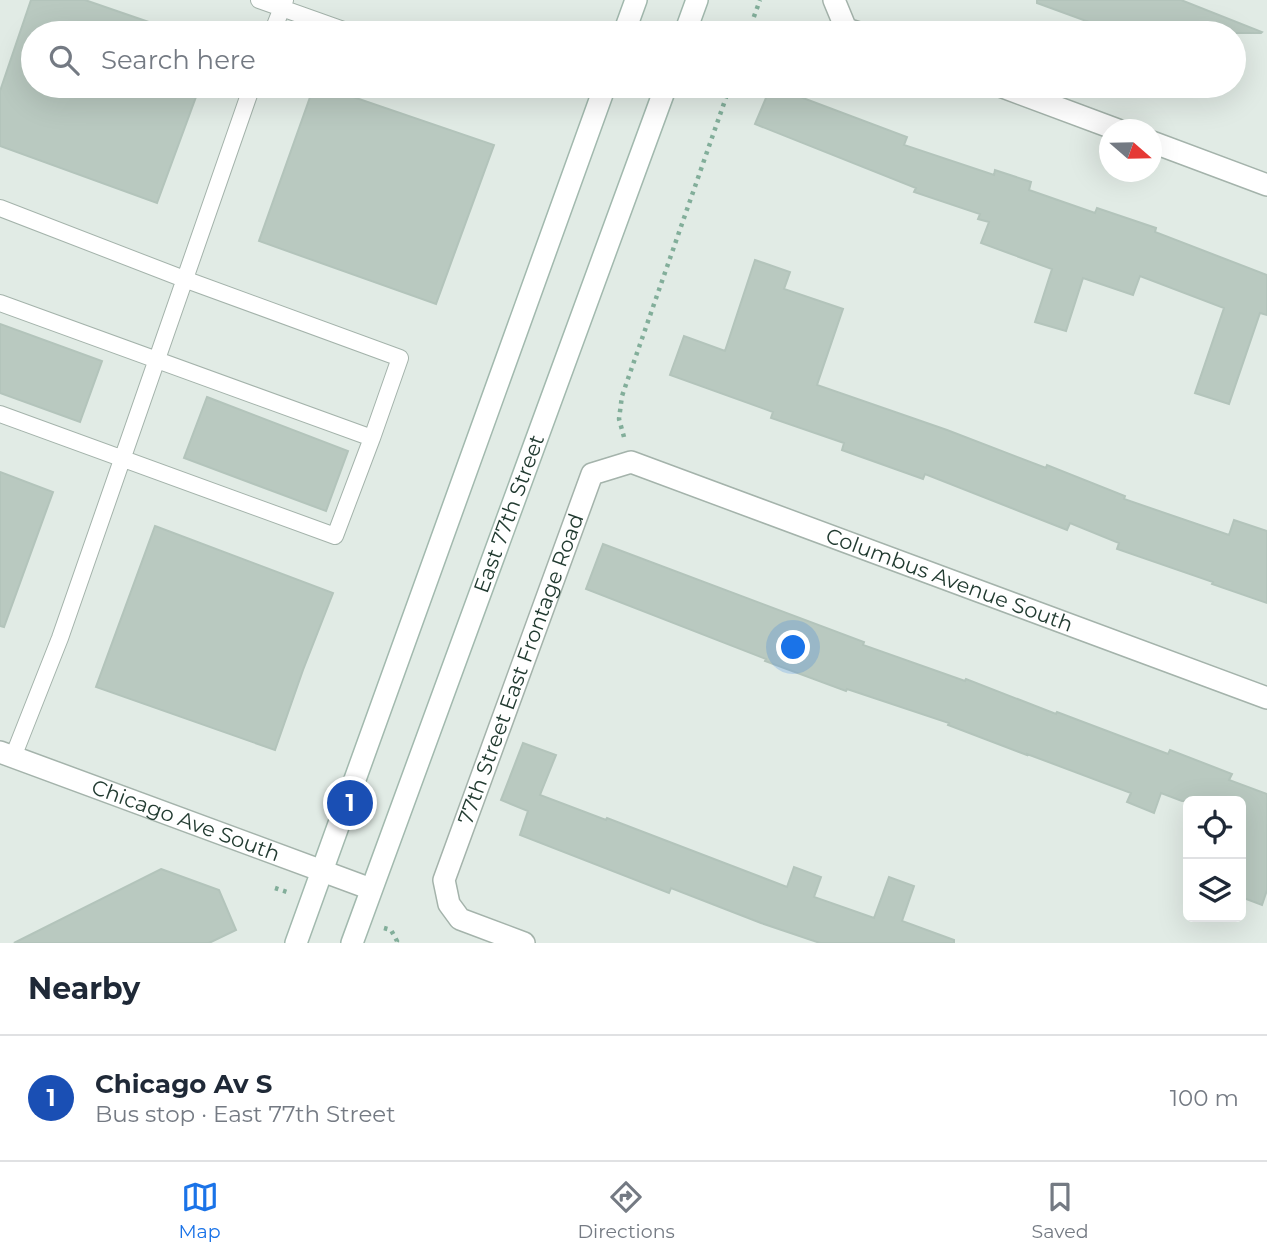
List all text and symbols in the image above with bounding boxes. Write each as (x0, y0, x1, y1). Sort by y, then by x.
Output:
search box (21, 21, 1246, 98)
icon: search (45, 41, 83, 79)
text: Search here (101, 44, 256, 76)
north arrow (1099, 119, 1162, 182)
street label: East 77th Street (468, 431, 549, 596)
street label: 77th Street East Frontage Road (452, 510, 589, 828)
street label: Columbus Avenue South (823, 522, 1077, 637)
your location (776, 630, 810, 664)
street label: Chicago Ave South (88, 774, 283, 866)
pin: 1 (327, 777, 373, 829)
map controls (1183, 796, 1246, 922)
button: locate (1183, 796, 1246, 859)
button: layers (1183, 859, 1246, 922)
text: Nearby (28, 970, 140, 1007)
text: Chicago Av S (95, 1068, 272, 1100)
text: 1 (46, 1084, 56, 1112)
text: 100 m (1170, 1084, 1239, 1112)
text: Bus stop · East 77th Street (95, 1100, 396, 1128)
tab: Map (178, 1178, 221, 1243)
tab: Directions (577, 1178, 675, 1243)
tab: Saved (1032, 1178, 1089, 1243)

